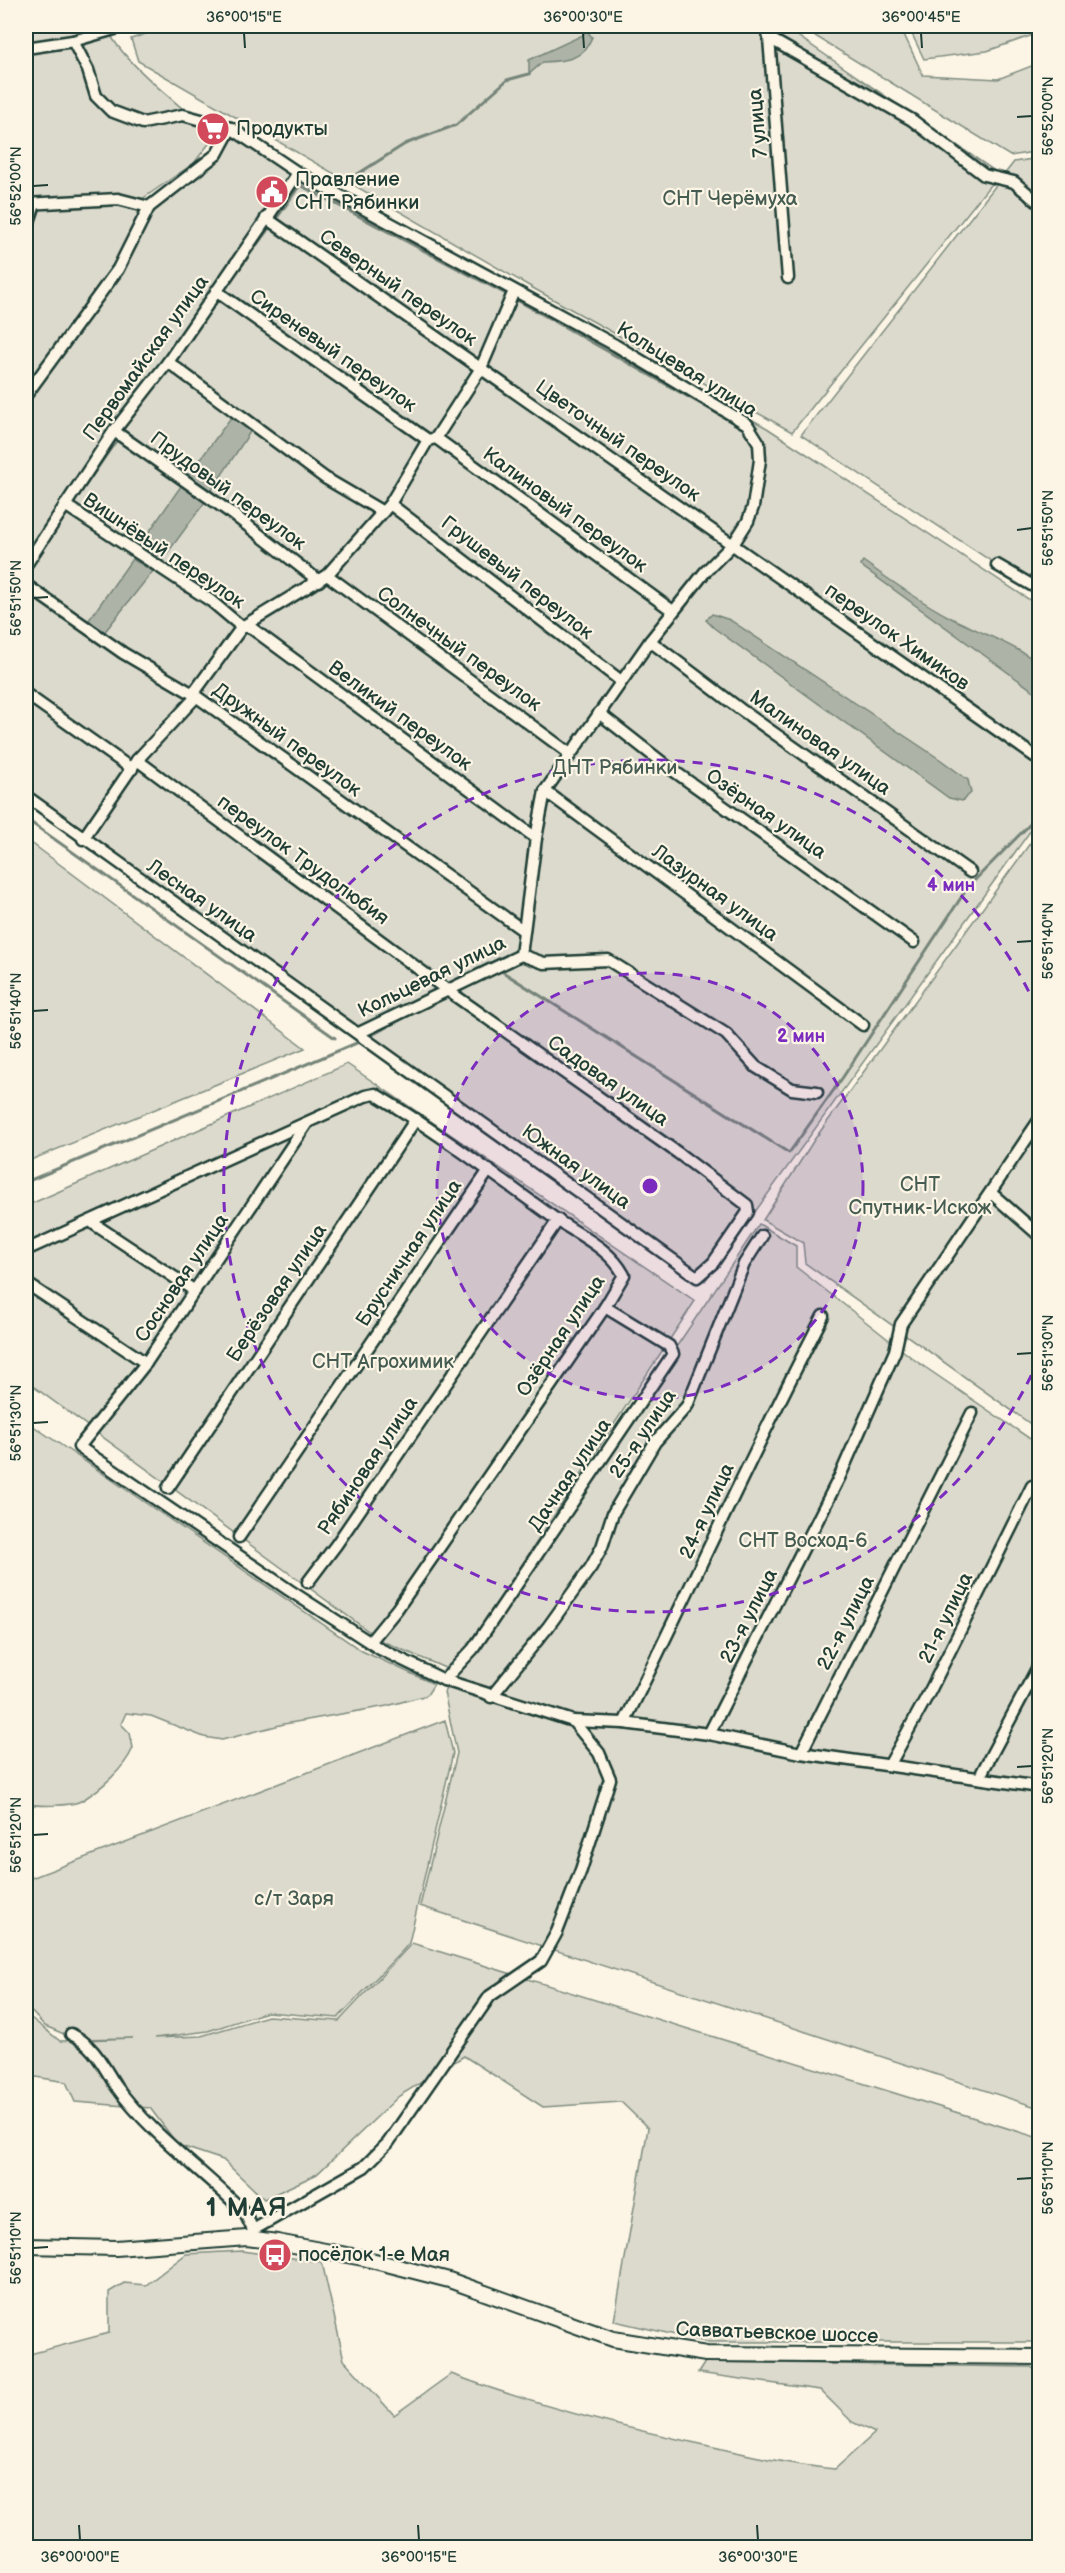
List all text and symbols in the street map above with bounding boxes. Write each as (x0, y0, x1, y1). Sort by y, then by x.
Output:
text: 36°00'15"E (206, 8, 282, 27)
text: 36°00'30"E (543, 8, 623, 27)
text: 36°00'45"E (881, 8, 961, 27)
text: 56°52'00"N (1039, 76, 1058, 156)
street label: 7 улица (743, 87, 773, 159)
supermarket icon: Продукты (195, 111, 231, 147)
place label: Продукты (236, 117, 328, 141)
text: 56°52'00"N (7, 146, 26, 226)
place label: Правление СНТ Рябинки (295, 168, 419, 215)
public building icon: Правление СНТ Рябинки (254, 174, 290, 210)
park label: СНТ Черёмуха (662, 187, 798, 211)
street label: Северный переулок (315, 225, 482, 352)
street label: Первомайская улица (78, 271, 214, 445)
street label: Сиреневый переулок (245, 284, 421, 418)
street label: Кольцевая улица (612, 317, 762, 423)
street label: Цветочный переулок (531, 375, 705, 507)
street label: Прудовый переулок (145, 426, 311, 556)
street label: Калиновый переулок (478, 442, 652, 578)
street label: Вишнёвый переулок (79, 488, 250, 614)
text: 56°51'50"N (1039, 490, 1058, 566)
street label: Грушевый переулок (436, 511, 598, 645)
text: 56°51'50"N (7, 560, 26, 636)
street label: переулок Химиков (820, 578, 974, 696)
street label: Солнечный переулок (372, 581, 546, 717)
street label: Великий переулок (323, 656, 477, 776)
street label: Дружный переулок (208, 678, 366, 802)
street label: Малиновая улица (745, 685, 895, 801)
park label: ДНТ Рябинки (553, 756, 678, 780)
street label: Озёрная улица (701, 764, 831, 864)
street label: переулок Трудолюбия (213, 790, 393, 930)
street label: Лазурная улица (647, 839, 783, 947)
street label: Лесная улица (142, 854, 262, 948)
text: 4 мин (927, 875, 975, 896)
text: 56°51'40"N (1039, 903, 1058, 979)
street label: Кольцевая улица (354, 931, 510, 1023)
text: 56°51'40"N (7, 973, 26, 1049)
text: 2 мин (777, 1026, 825, 1047)
street label: Садовая улица (543, 1030, 673, 1132)
street label: Южная улица (517, 1120, 635, 1215)
park label: СНТ Спутник-Искож (848, 1173, 992, 1220)
street label: Брусничная улица (351, 1175, 467, 1331)
centre of rings (640, 1176, 660, 1196)
street label: Сосновая улица (130, 1209, 234, 1347)
street label: Берёзовая улица (222, 1219, 332, 1367)
street label: Озёрная улица (512, 1271, 611, 1401)
text: 56°51'30"N (1039, 1314, 1058, 1392)
park label: СНТ Агрохимик (312, 1350, 454, 1374)
text: 56°51'30"N (7, 1384, 26, 1462)
street label: 25-я улица (604, 1385, 682, 1483)
street label: Рябиновая улица (313, 1392, 423, 1540)
street label: Дачная улица (523, 1414, 617, 1536)
street label: 24-я улица (674, 1459, 740, 1563)
park label: СНТ Восход-6 (739, 1529, 867, 1553)
street label: 23-я улица (715, 1565, 783, 1667)
street label: 21-я улица (914, 1568, 978, 1667)
street label: 22-я улица (812, 1572, 880, 1674)
text: 56°51'20"N (1039, 1728, 1058, 1804)
text: 56°51'20"N (7, 1797, 26, 1873)
park label: с/т Заря (254, 1887, 334, 1911)
text: 56°51'10"N (1039, 2141, 1058, 2215)
district label: 1 МАЯ (206, 2193, 288, 2224)
text: 56°51'10"N (7, 2211, 26, 2285)
bus stop icon: посёлок 1-е Мая (257, 2237, 293, 2273)
place label: посёлок 1-е Мая (298, 2243, 450, 2267)
street label: Савватьевское шоссе (675, 2317, 879, 2349)
text: 36°00'00"E (40, 2548, 120, 2567)
text: 36°00'15"E (381, 2548, 457, 2567)
text: 36°00'30"E (718, 2548, 798, 2567)

